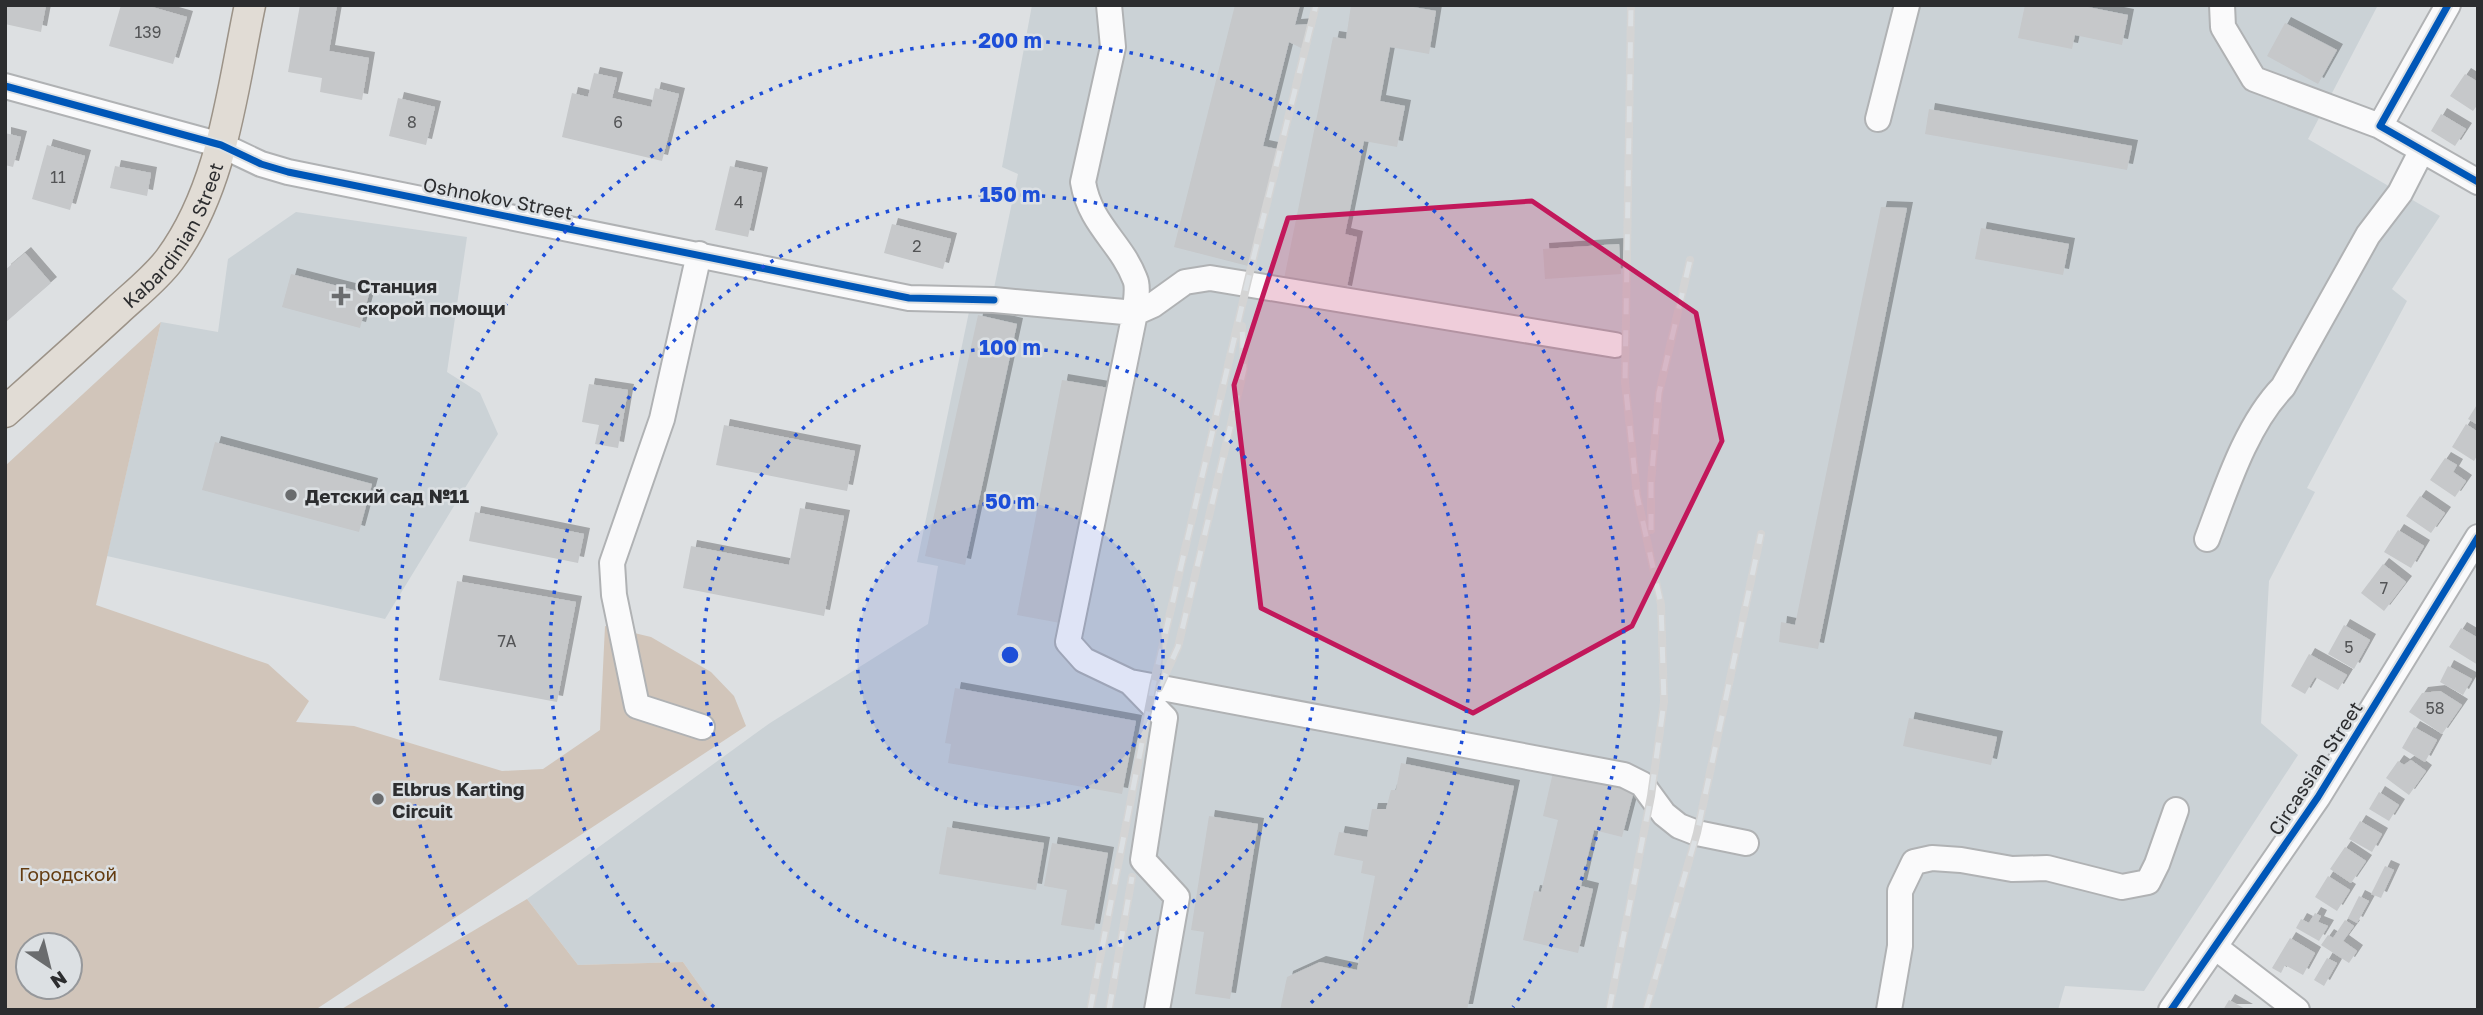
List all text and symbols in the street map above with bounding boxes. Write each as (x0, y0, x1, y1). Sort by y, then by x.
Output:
house number: 139 (135, 22, 161, 42)
text: 200 m (978, 27, 1042, 53)
house number: 8 (407, 112, 417, 132)
house number: 6 (613, 112, 623, 132)
street label: Kabardinian Street (117, 159, 227, 312)
house number: 11 (50, 167, 66, 187)
street label: Oshnokov Street (421, 172, 575, 224)
text: 150 m (980, 181, 1040, 207)
house number: 4 (734, 192, 744, 212)
house number: 2 (912, 236, 922, 256)
place label: Станция скорой помощи (357, 274, 506, 319)
marker: Станция скорой помощи (331, 286, 351, 306)
text: 100 m (979, 334, 1041, 360)
place label: Детский сад №11 (305, 484, 469, 507)
marker: Детский сад №11 (283, 487, 299, 503)
text: 50 m (985, 488, 1035, 514)
house number: 7 (2380, 578, 2388, 598)
house number: 7А (497, 631, 517, 651)
house number: 5 (2344, 637, 2354, 657)
centre of rings (998, 643, 1022, 667)
street label: Circassian Street (2263, 697, 2367, 839)
house number: 58 (2425, 698, 2445, 718)
place label: Elbrus Karting Circuit (392, 777, 524, 822)
marker: Elbrus Karting Circuit (370, 791, 386, 807)
park label: Городской (19, 862, 117, 885)
north arrow (14, 931, 84, 1001)
text: N (47, 967, 72, 994)

